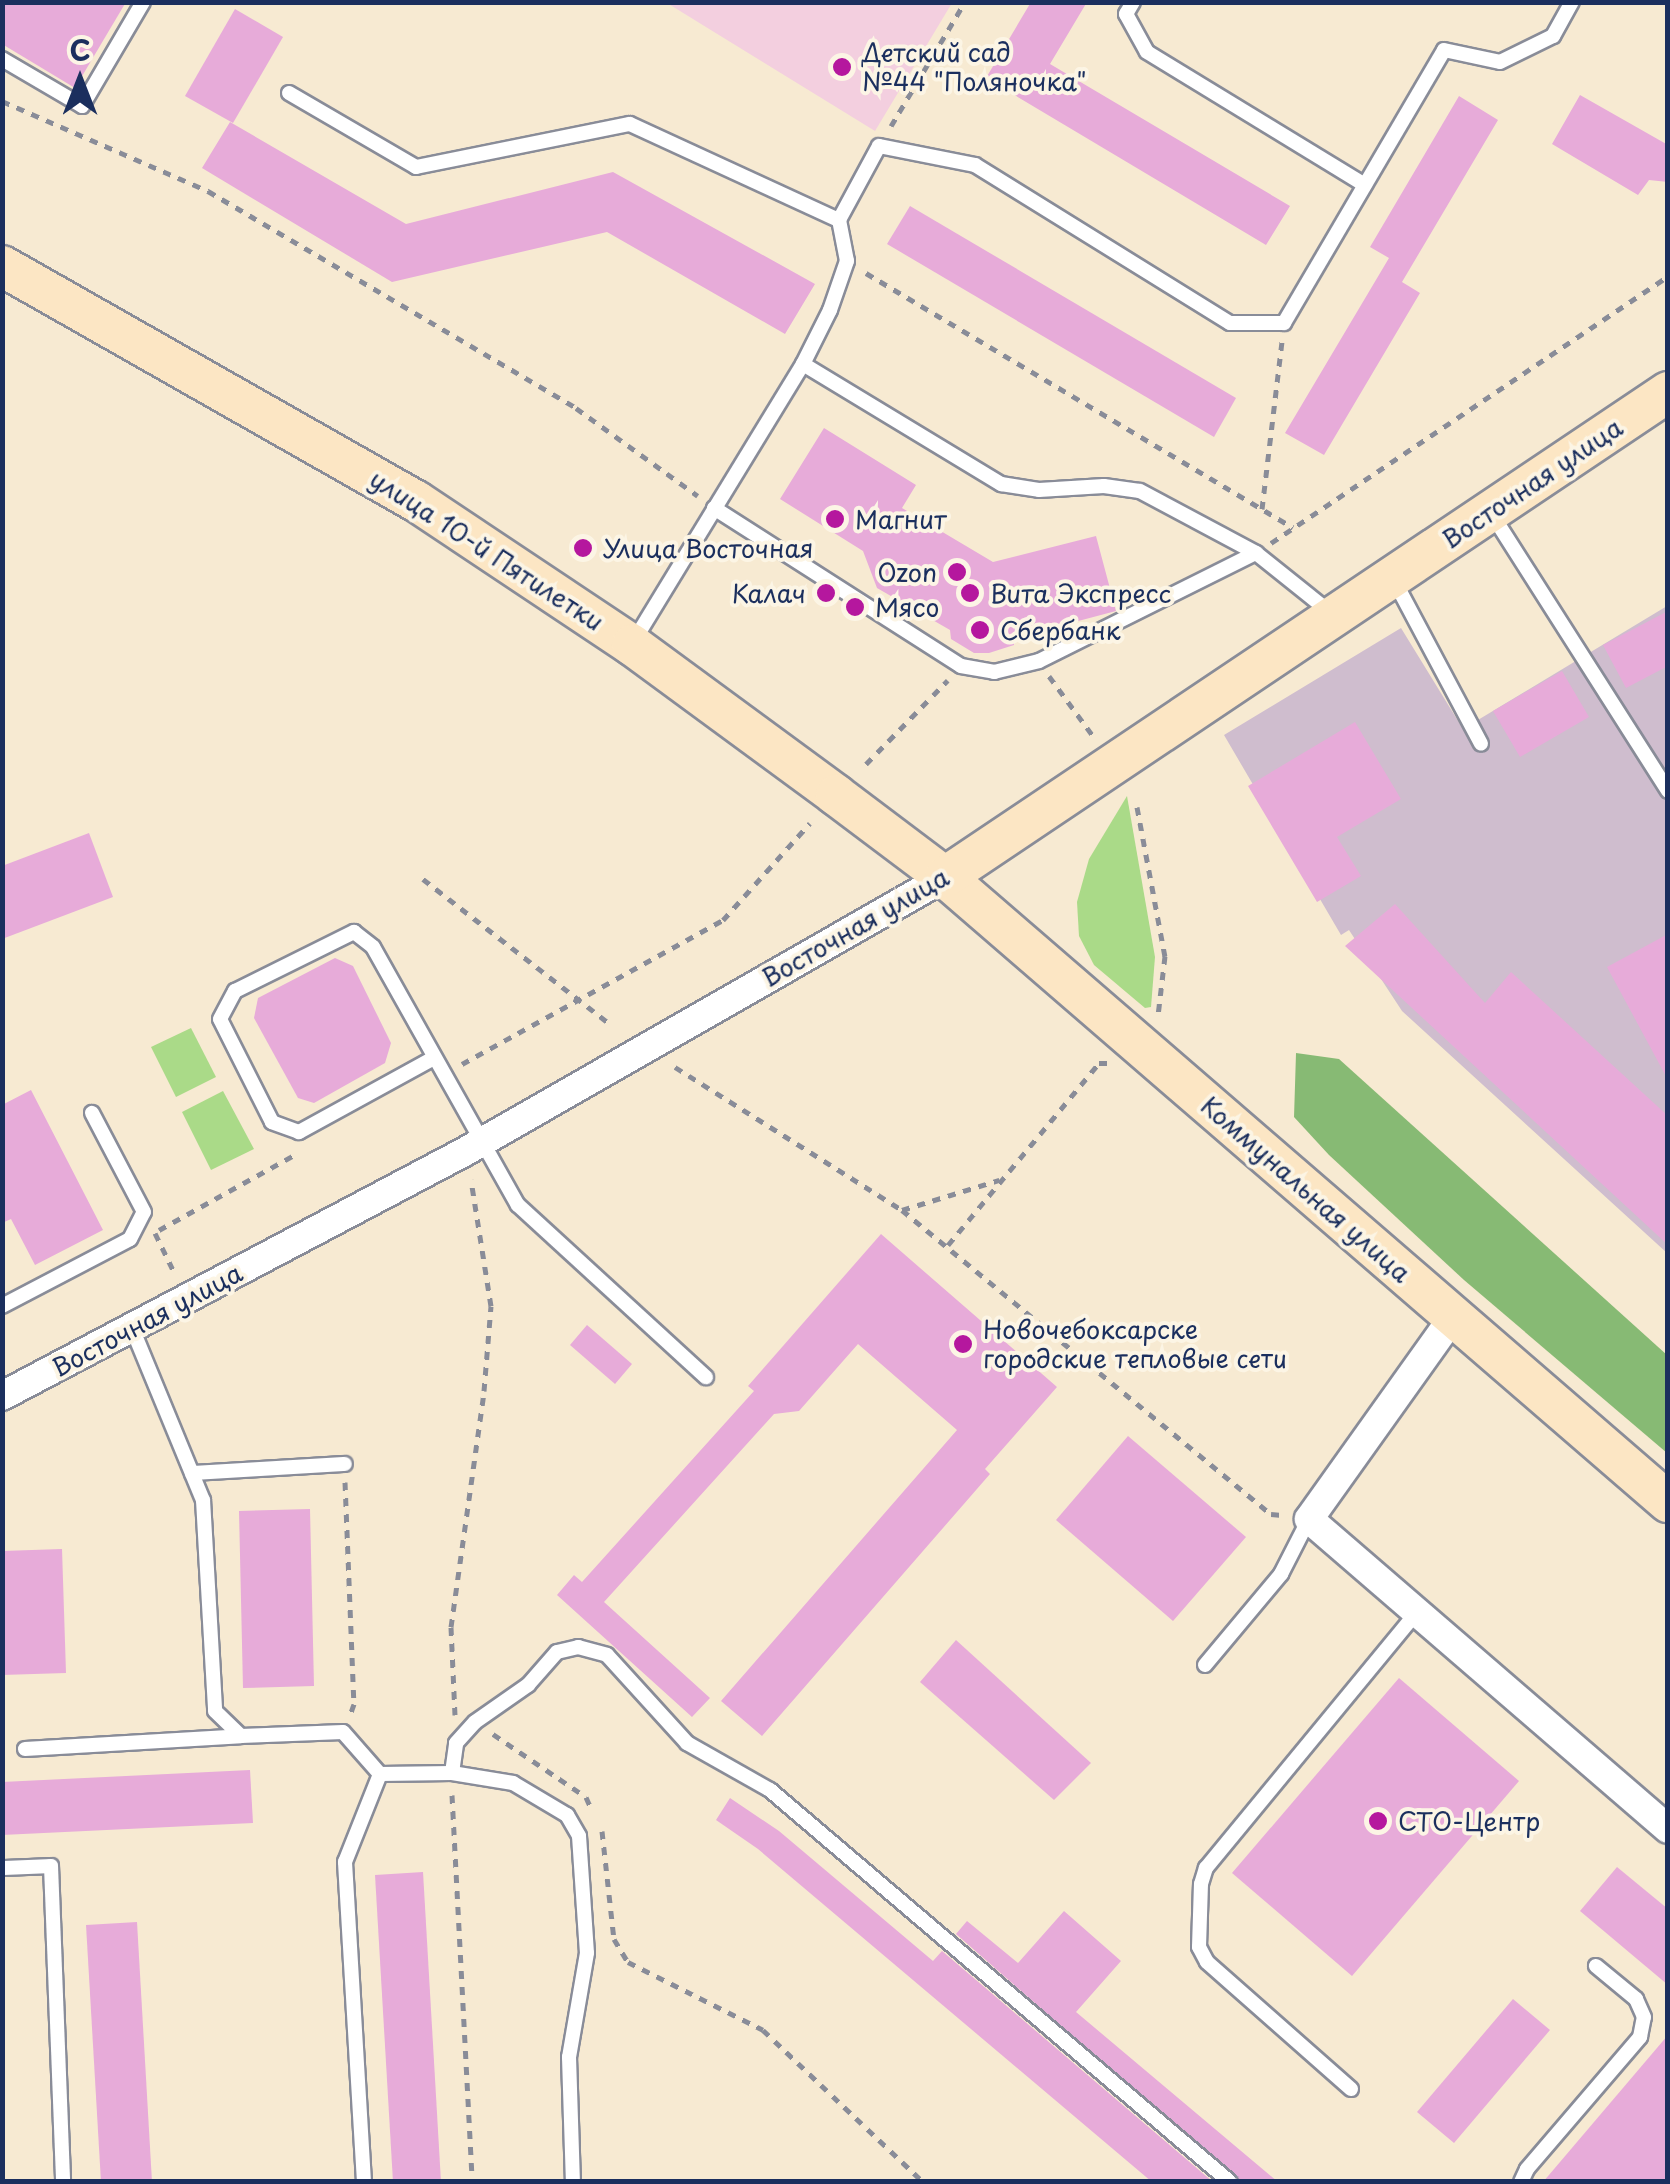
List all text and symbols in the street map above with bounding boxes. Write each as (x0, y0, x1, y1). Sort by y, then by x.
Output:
text: С (69, 28, 91, 71)
north arrow (30, 30, 130, 130)
place label: Детский сад №44 "Поляночка" (862, 38, 1087, 97)
marker: Детский сад №44 "Поляночка" (831, 56, 853, 78)
street label: Восточная улица (1436, 411, 1628, 555)
street label: улица 10-й Пятилетки (364, 463, 610, 637)
place label: Магнит (855, 504, 946, 534)
marker: Магнит (824, 508, 846, 530)
place label: Улица Восточная (603, 533, 815, 563)
marker: Улица Восточная (572, 537, 594, 559)
place label: Ozon (877, 557, 937, 587)
marker: Ozon (946, 561, 968, 583)
place label: Калач (732, 578, 806, 608)
place label: Вита Экспресс (990, 578, 1172, 608)
marker: Калач (815, 582, 837, 604)
marker: Вита Экспресс (959, 582, 981, 604)
place label: Мясо (875, 592, 939, 622)
marker: Мясо (844, 596, 866, 618)
place label: Сбербанк (1000, 615, 1121, 645)
marker: Сбербанк (969, 619, 991, 641)
street label: Восточная улица (755, 861, 955, 993)
street label: Коммунальная улица (1195, 1089, 1417, 1289)
street label: Восточная улица (46, 1257, 248, 1383)
place label: Новочебоксарске городские тепловые сети (983, 1315, 1286, 1374)
marker: Новочебоксарске городские тепловые сети (952, 1333, 974, 1355)
place label: СТО-Центр (1398, 1806, 1540, 1836)
marker: СТО-Центр (1367, 1810, 1389, 1832)

